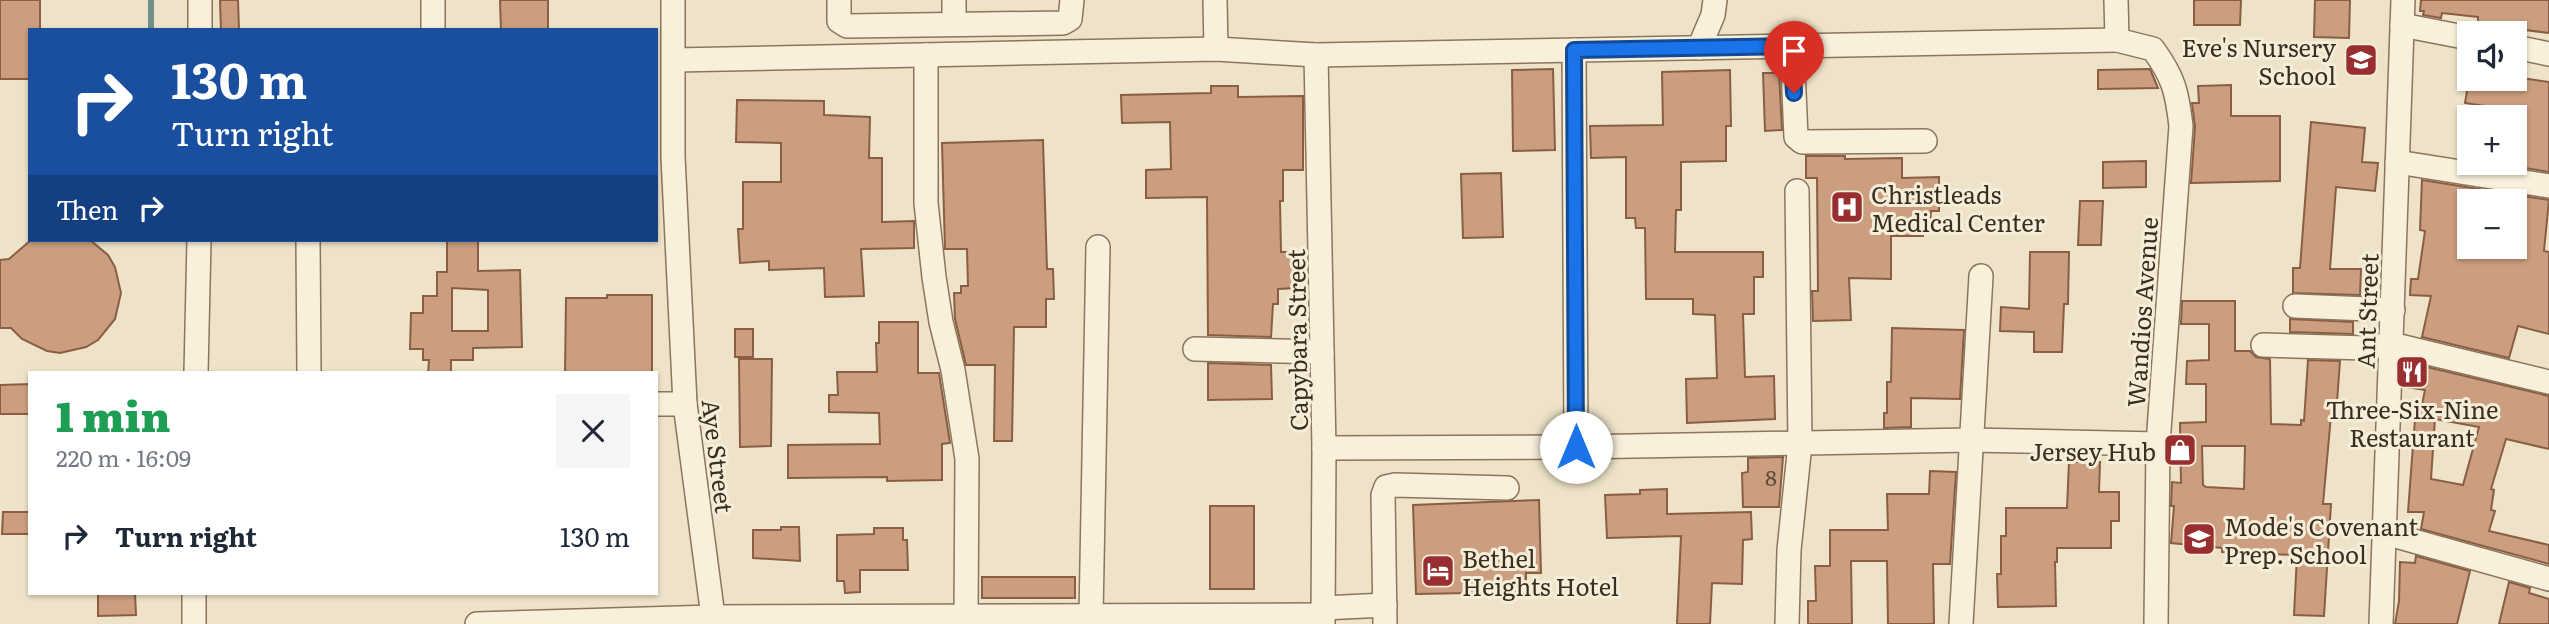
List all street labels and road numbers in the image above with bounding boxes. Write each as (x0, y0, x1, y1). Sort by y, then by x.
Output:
street label: Wandios Avenue (2117, 216, 2165, 408)
street label: Capybara Street (1277, 248, 1315, 431)
street label: Ant Street (2346, 252, 2386, 369)
street label: Aye Street (695, 397, 743, 515)

